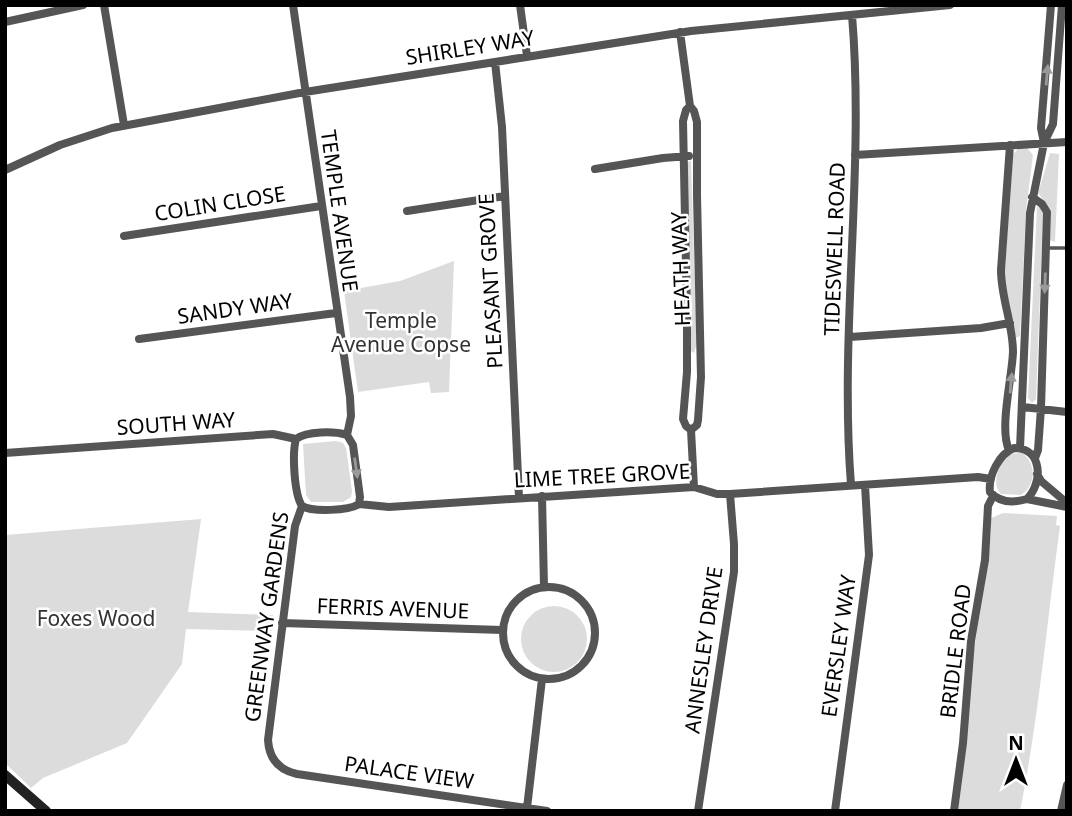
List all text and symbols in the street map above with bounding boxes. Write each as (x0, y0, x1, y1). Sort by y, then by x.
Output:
street label: SHIRLEY WAY (403, 23, 536, 71)
one-way arrow (1042, 64, 1053, 86)
street label: TEMPLE AVENUE (315, 128, 365, 294)
street label: TIDESWELL ROAD (817, 162, 851, 336)
street label: COLIN CLOSE (152, 179, 287, 227)
street label: PLEASANT GROVE (471, 193, 509, 370)
street label: HEATH WAY (664, 211, 696, 327)
one-way arrow (1040, 272, 1051, 294)
street label: SANDY WAY (175, 286, 294, 330)
park label: Temple Avenue Copse (331, 306, 471, 358)
one-way arrow (1005, 372, 1016, 394)
street label: SOUTH WAY (116, 405, 236, 441)
street label: LIME TREE GROVE (513, 456, 691, 494)
one-way arrow (351, 458, 362, 480)
street label: GREENWAY GARDENS (237, 510, 295, 724)
street label: ANNESLEY DRIVE (677, 565, 729, 735)
street label: EVERSLEY WAY (814, 573, 862, 719)
street label: BRIDLE ROAD (933, 582, 977, 720)
street label: FERRIS AVENUE (316, 591, 470, 625)
park label: Foxes Wood (37, 604, 155, 632)
north arrow (981, 725, 1051, 795)
text: N (1008, 730, 1024, 756)
street label: PALACE VIEW (343, 749, 476, 795)

